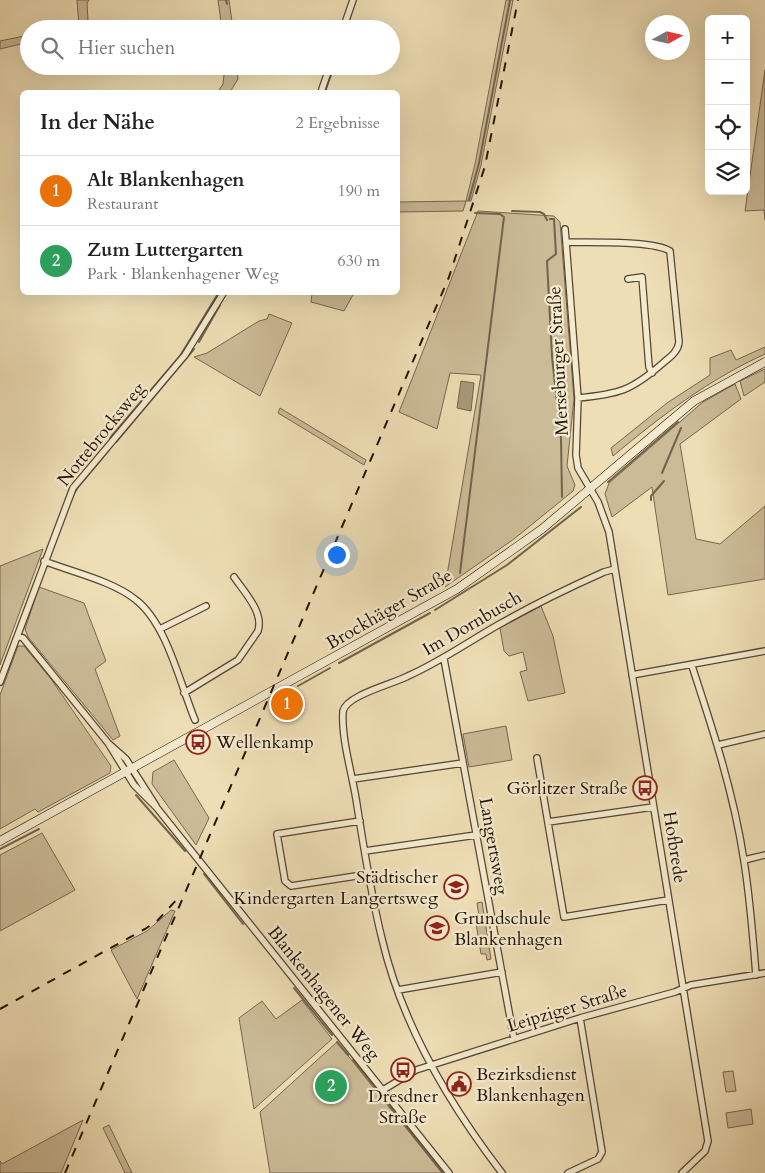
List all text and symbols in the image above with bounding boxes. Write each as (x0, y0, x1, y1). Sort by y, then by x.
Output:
north arrow (645, 15, 690, 60)
map controls (705, 15, 750, 195)
button: + (705, 15, 750, 60)
search box (20, 20, 400, 75)
icon: search (38, 34, 66, 62)
text: Hier suchen (78, 35, 175, 61)
button: − (705, 60, 750, 105)
button: locate (705, 105, 750, 150)
text: In der Nähe (40, 108, 155, 137)
text: 2 Ergebnisse (295, 112, 380, 134)
button: layers (705, 150, 750, 195)
text: Alt Blankenhagen (87, 167, 244, 193)
text: 1 (52, 180, 60, 202)
text: 190 m (338, 180, 380, 202)
text: Restaurant (87, 193, 158, 215)
text: Zum Luttergarten (87, 237, 243, 263)
text: 2 (52, 250, 60, 272)
text: 630 m (338, 250, 380, 272)
text: Park · Blankenhagener Weg (87, 263, 279, 285)
street label: Merseburger Straße (542, 286, 575, 436)
street label: Nottebrocksweg (52, 376, 152, 492)
your location (324, 542, 350, 568)
street label: Brockhäger Straße (322, 563, 457, 656)
street label: Im Dornbusch (418, 585, 527, 662)
pin: 1 (271, 685, 303, 723)
bus stop icon: Wellenkamp (185, 729, 211, 755)
place label: Wellenkamp (215, 730, 314, 755)
bus stop icon: Görlitzer Straße (632, 775, 658, 801)
place label: Görlitzer Straße (507, 776, 628, 801)
street label: Langertsweg (473, 796, 514, 897)
street label: Hofbrede (656, 809, 693, 885)
place label: Städtischer Kindergarten Langertsweg (234, 865, 439, 911)
school or university icon: Städtischer Kindergarten Langertsweg (443, 874, 469, 900)
place label: Grundschule Blankenhagen (454, 906, 564, 952)
school or university icon: Grundschule Blankenhagen (424, 915, 450, 941)
street label: Blankenhagener Weg (261, 921, 386, 1067)
street label: Leipziger Straße (504, 978, 630, 1039)
bus stop icon: Dresdner Straße (390, 1057, 416, 1083)
place label: Bezirksdienst Blankenhagen (476, 1062, 586, 1108)
pin: 2 (315, 1067, 347, 1105)
public building icon: Bezirksdienst Blankenhagen (446, 1071, 472, 1097)
place label: Dresdner Straße (368, 1084, 438, 1130)

